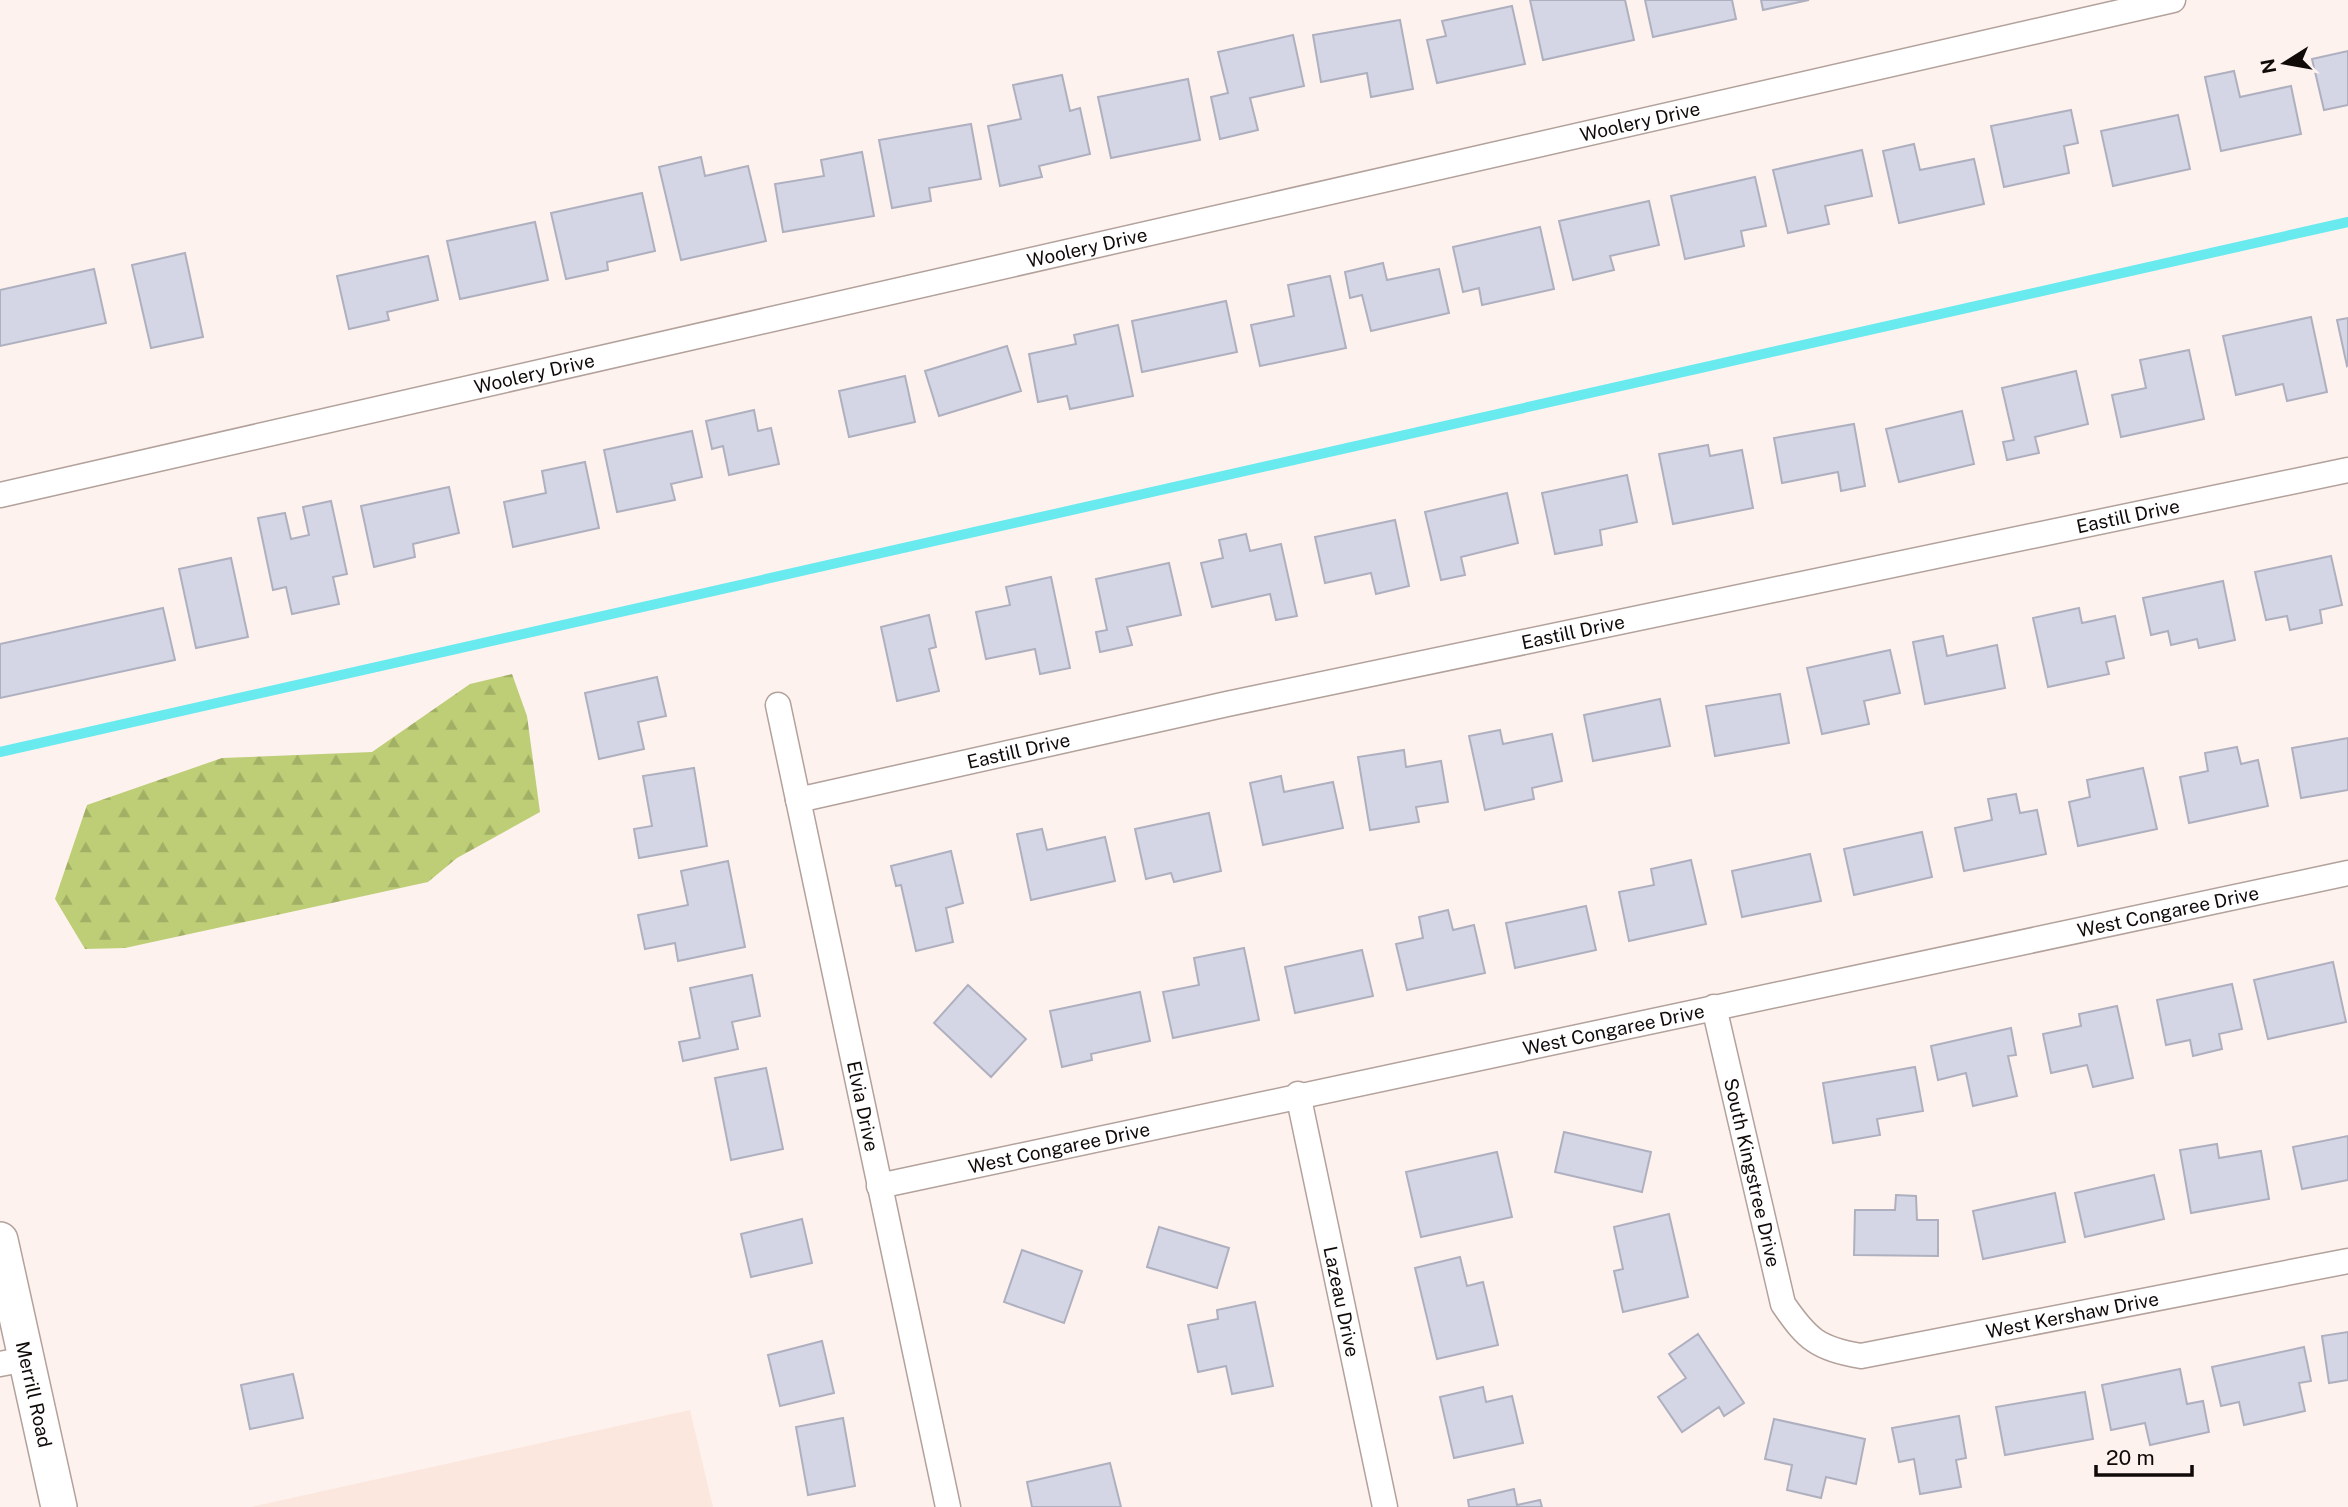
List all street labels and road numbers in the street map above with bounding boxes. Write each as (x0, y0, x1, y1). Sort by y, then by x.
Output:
street label: Woolery Drive (1578, 97, 1702, 146)
street label: Woolery Drive (1025, 223, 1149, 272)
street label: Woolery Drive (472, 349, 597, 398)
street label: Eastill Drive (2074, 494, 2182, 537)
street label: Eastill Drive (1519, 610, 1627, 653)
street label: Eastill Drive (965, 728, 1072, 773)
street label: West Congaree Drive (2075, 881, 2261, 941)
street label: West Congaree Drive (1521, 999, 1706, 1060)
street label: Elvia Drive (843, 1059, 883, 1153)
street label: South Kingstree Drive (1720, 1076, 1785, 1269)
street label: West Congaree Drive (966, 1118, 1152, 1178)
street label: Lazeau Drive (1319, 1244, 1364, 1359)
street label: West Kershaw Drive (1984, 1287, 2161, 1342)
street label: Merrill Road (12, 1339, 56, 1449)

